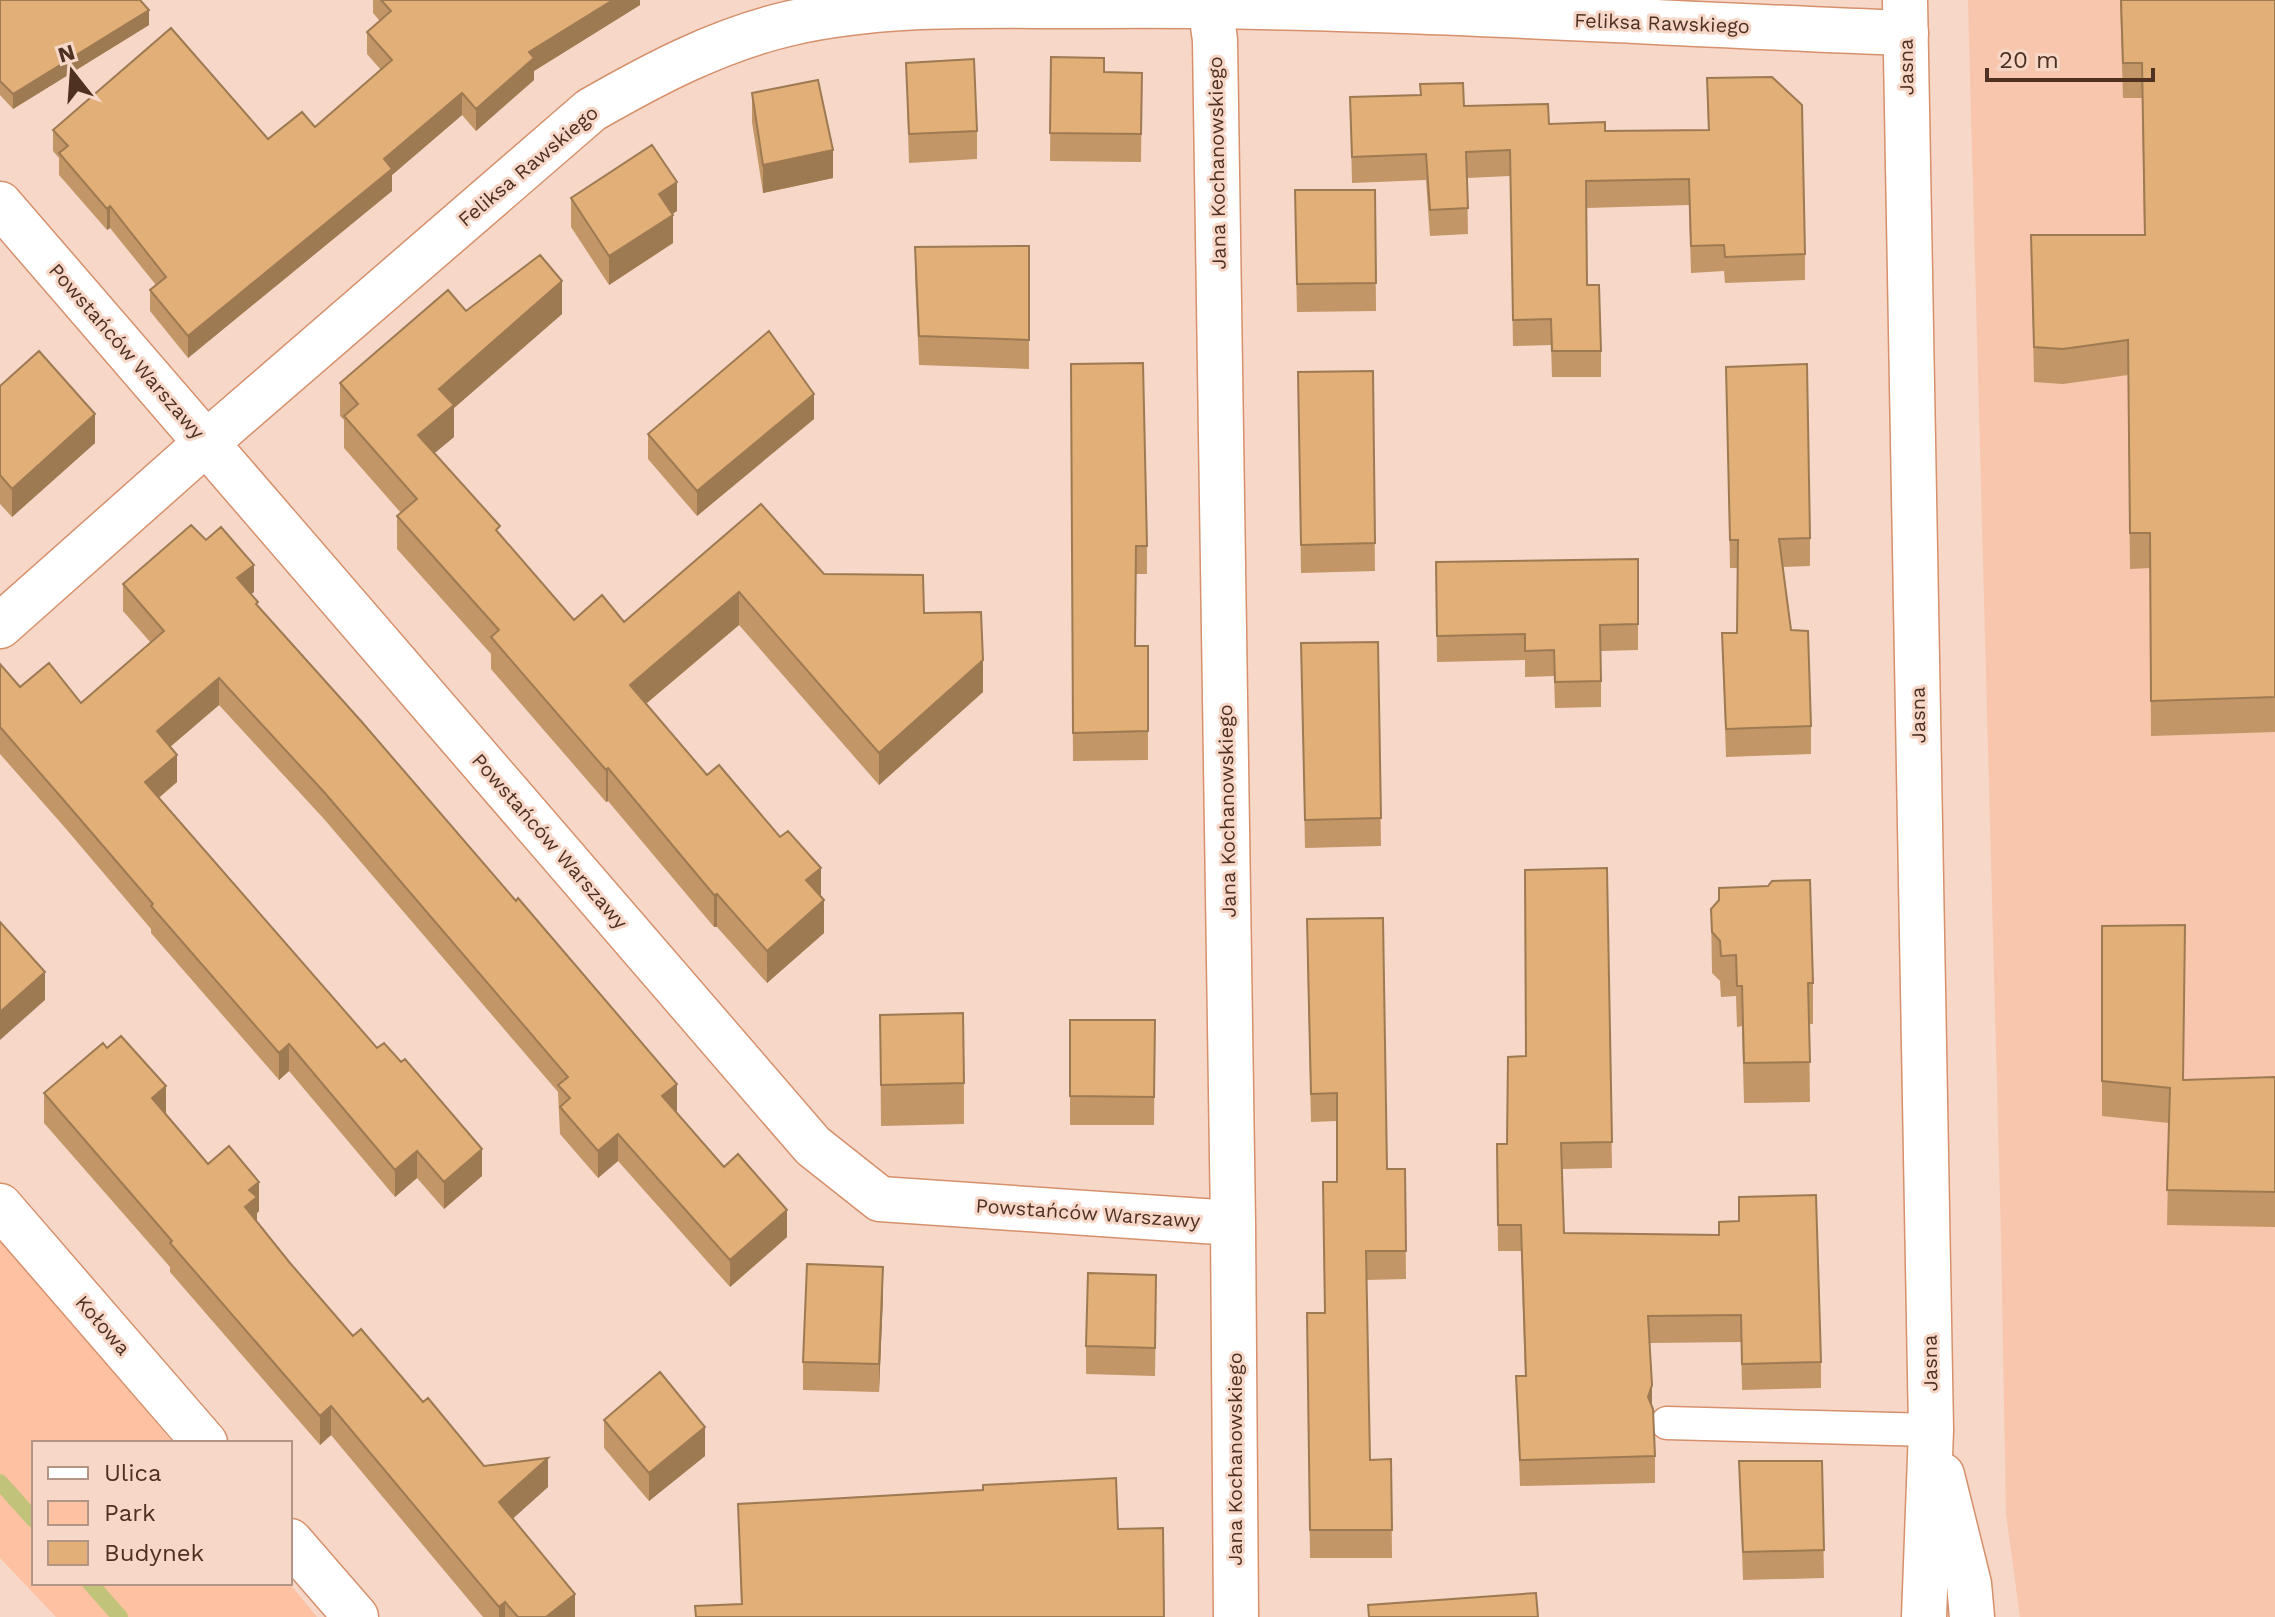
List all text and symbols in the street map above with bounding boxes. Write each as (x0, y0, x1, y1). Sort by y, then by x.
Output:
street label: Feliksa Rawskiego (1574, 8, 1750, 38)
north arrow (32, 32, 112, 112)
scale bar (1987, 32, 2153, 82)
text: N (55, 39, 78, 68)
street label: Jasna (1894, 39, 1918, 95)
text: 20 m (1999, 46, 2059, 74)
street label: Jana Kochanowskiego (1203, 56, 1231, 270)
street label: Feliksa Rawskiego (453, 100, 603, 232)
street label: Powstańców Warszawy (44, 258, 210, 444)
street label: Jasna (1906, 687, 1930, 743)
street label: Jana Kochanowskiego (1213, 704, 1241, 918)
street label: Powstańców Warszawy (467, 748, 633, 934)
street label: Powstańców Warszawy (975, 1193, 1202, 1233)
street label: Kołowa (71, 1290, 135, 1360)
street label: Jasna (1918, 1335, 1942, 1391)
street label: Jana Kochanowskiego (1223, 1352, 1247, 1566)
legend (32, 1441, 292, 1585)
text: Ulica (104, 1459, 162, 1487)
text: Park (104, 1499, 156, 1527)
text: Budynek (104, 1539, 205, 1567)

